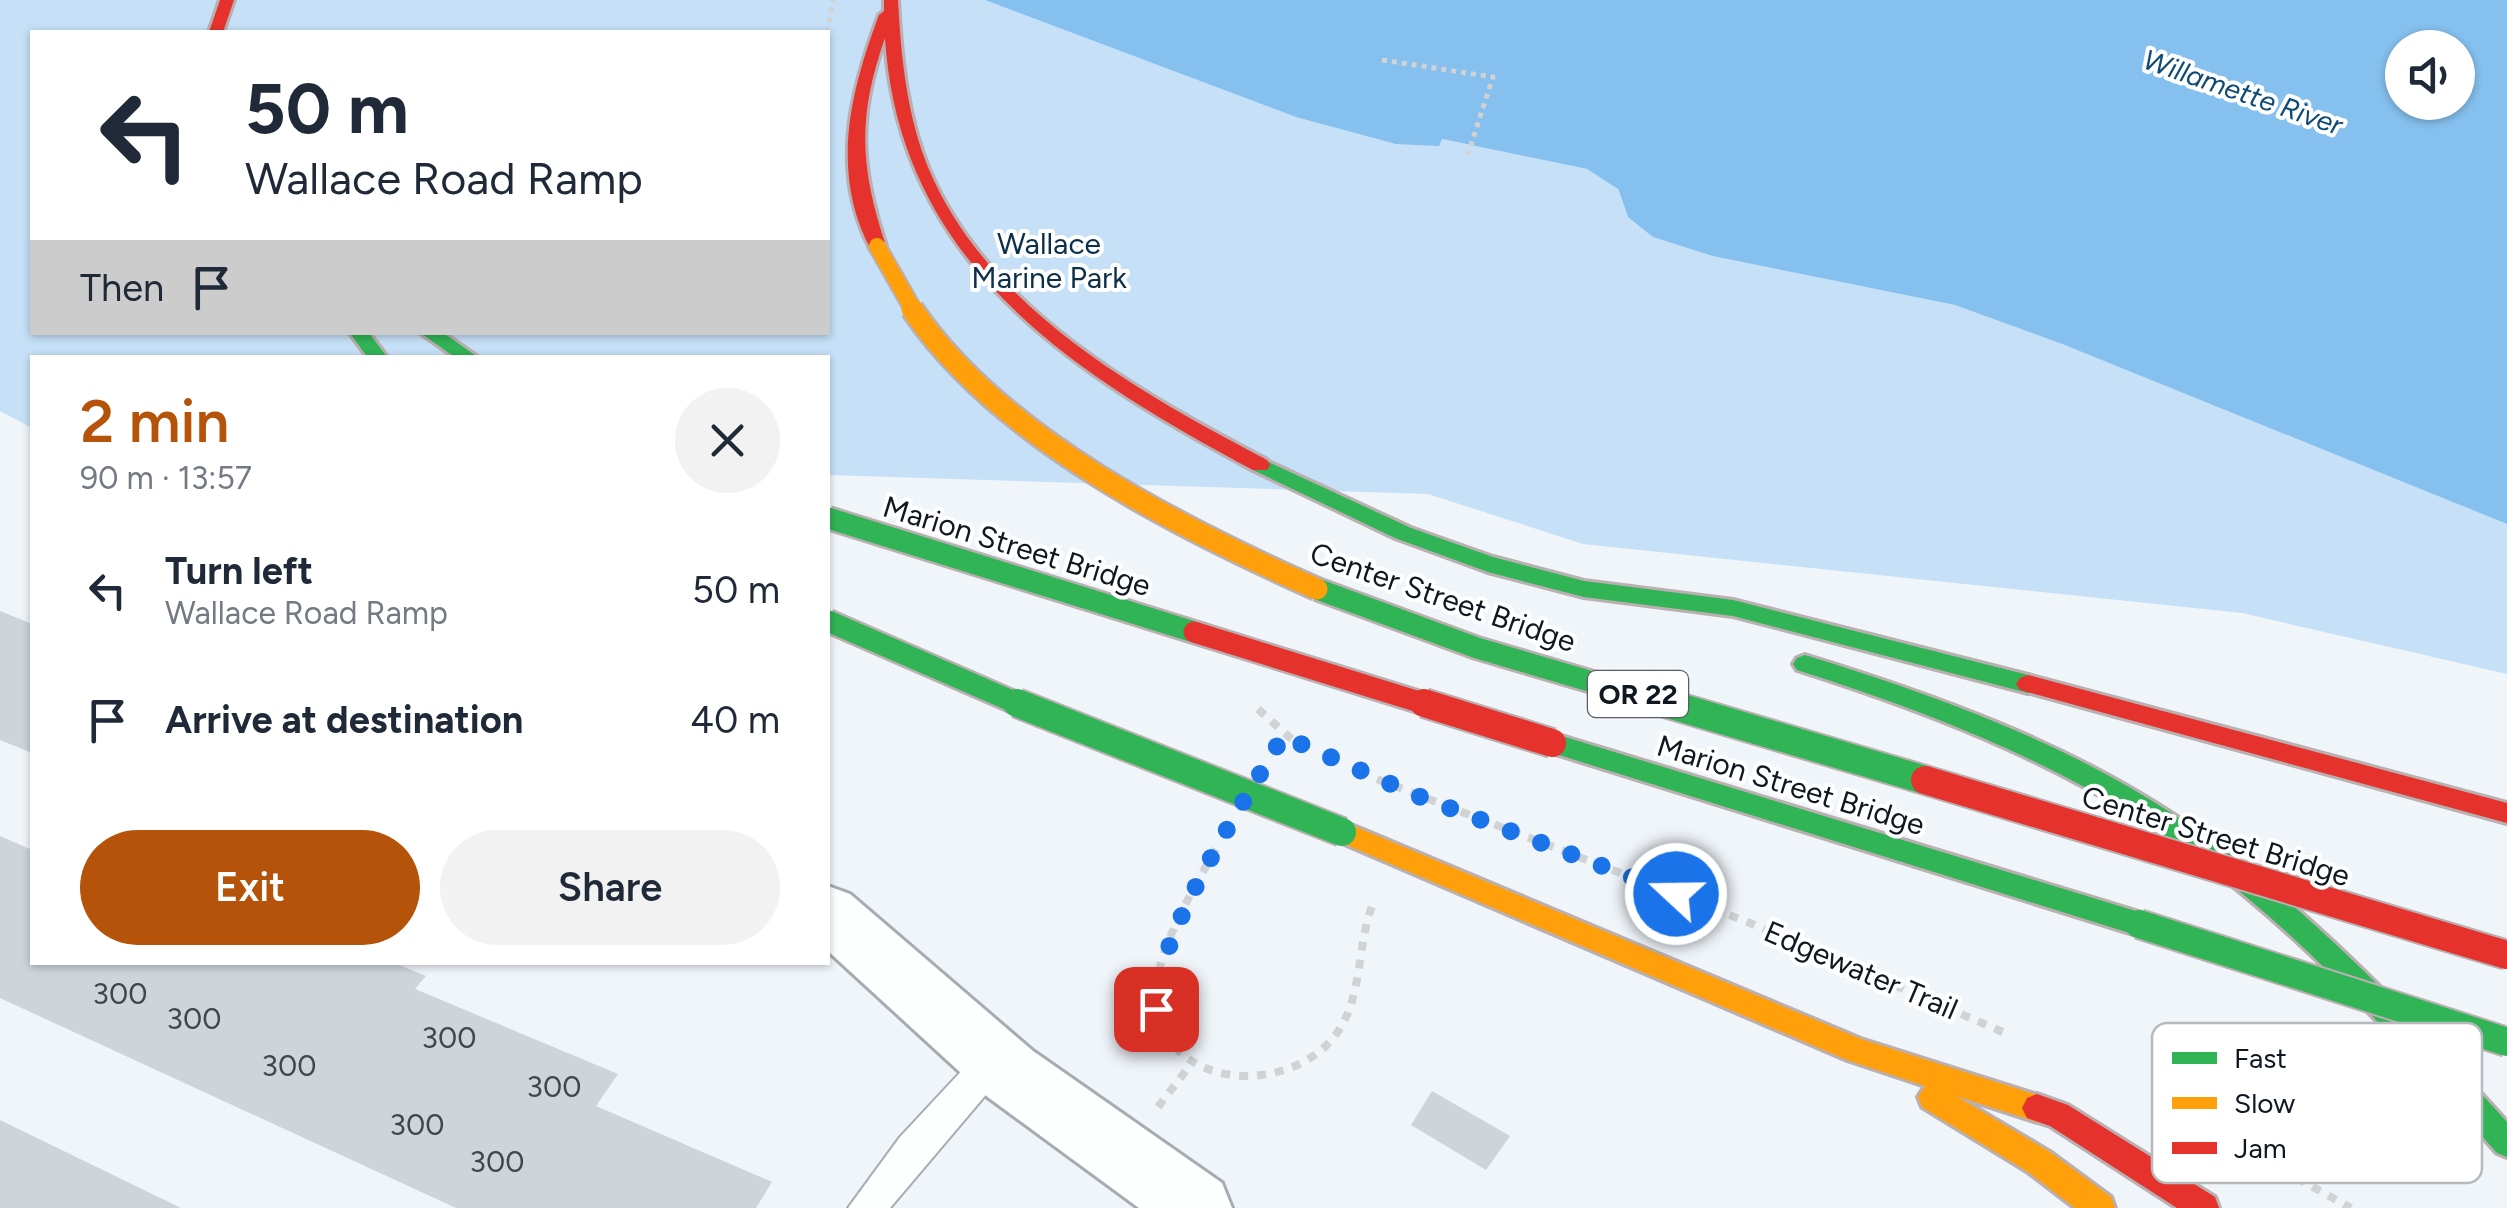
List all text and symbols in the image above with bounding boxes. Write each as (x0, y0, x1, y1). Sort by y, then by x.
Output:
map controls (2385, 30, 2475, 120)
button: sound (2385, 30, 2475, 120)
water label: Willamette River (2139, 42, 2348, 142)
text: 50 m (245, 66, 409, 151)
icon: left (80, 70, 210, 200)
text: Wallace Road Ramp (245, 151, 643, 205)
park label: Wallace Marine Park (971, 225, 1127, 296)
icon: arrive (184, 260, 239, 315)
text: Then (80, 265, 164, 311)
text: 2 min (80, 385, 229, 457)
button: close (675, 388, 780, 493)
text: 90 m · 13:57 (80, 459, 252, 497)
street label: Marion Street Bridge (879, 488, 1155, 604)
street label: Center Street Bridge (1305, 534, 1581, 660)
text: Turn left (165, 548, 313, 594)
icon: left (80, 563, 135, 618)
text: 50 m (692, 567, 780, 613)
text: Wallace Road Ramp (165, 594, 448, 632)
road number: OR 22 (1588, 671, 1688, 717)
icon: arrive (80, 693, 135, 748)
text: Arrive at destination (165, 697, 523, 743)
text: 40 m (690, 697, 780, 743)
street label: Marion Street Bridge (1653, 727, 1929, 843)
street label: Center Street Bridge (2077, 778, 2355, 894)
button: Exit (80, 830, 420, 945)
button: Share (440, 830, 780, 945)
position arrow (1624, 842, 1728, 946)
street label: Edgewater Trail (1759, 913, 1963, 1027)
pin (1114, 967, 1199, 1052)
house number: 300 (93, 975, 147, 1012)
icon: arrive (1129, 982, 1184, 1037)
house number: 300 (167, 1000, 221, 1037)
house number: 300 (422, 1019, 476, 1056)
legend (2152, 1023, 2482, 1183)
text: Fast (2234, 1041, 2287, 1075)
house number: 300 (262, 1047, 316, 1084)
house number: 300 (527, 1068, 581, 1105)
text: Slow (2234, 1086, 2295, 1120)
house number: 300 (390, 1106, 444, 1143)
text: Jam (2234, 1131, 2287, 1165)
house number: 300 (470, 1143, 524, 1180)

